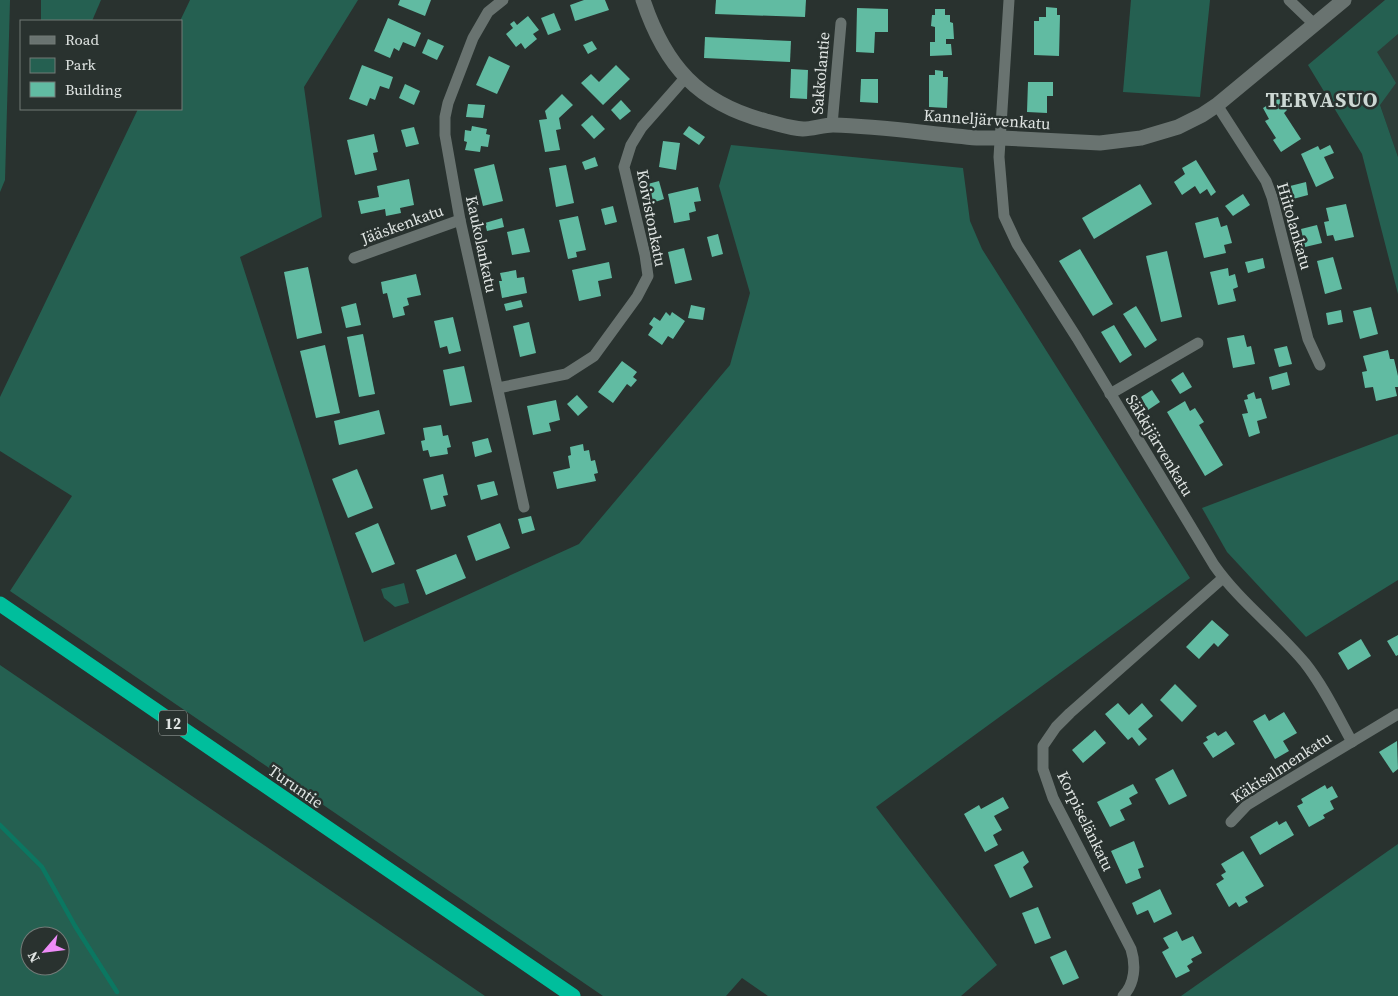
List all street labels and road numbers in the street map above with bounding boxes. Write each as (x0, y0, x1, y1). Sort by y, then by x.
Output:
street label: Sakkolantie (805, 31, 835, 115)
street label: Kanneljärvenkatu (923, 104, 1051, 134)
street label: Koivistonkatu (632, 168, 672, 268)
street label: Hiitolankatu (1272, 180, 1318, 272)
street label: Kaukolankatu (461, 193, 503, 295)
street label: Jääskenkatu (357, 199, 446, 249)
street label: Säkkijärvenkatu (1121, 390, 1199, 500)
road number: 12 (159, 710, 187, 736)
street label: Käkisalmenkatu (1226, 726, 1336, 808)
street label: Turuntie (264, 759, 328, 813)
street label: Korpiselänkatu (1052, 767, 1120, 875)

